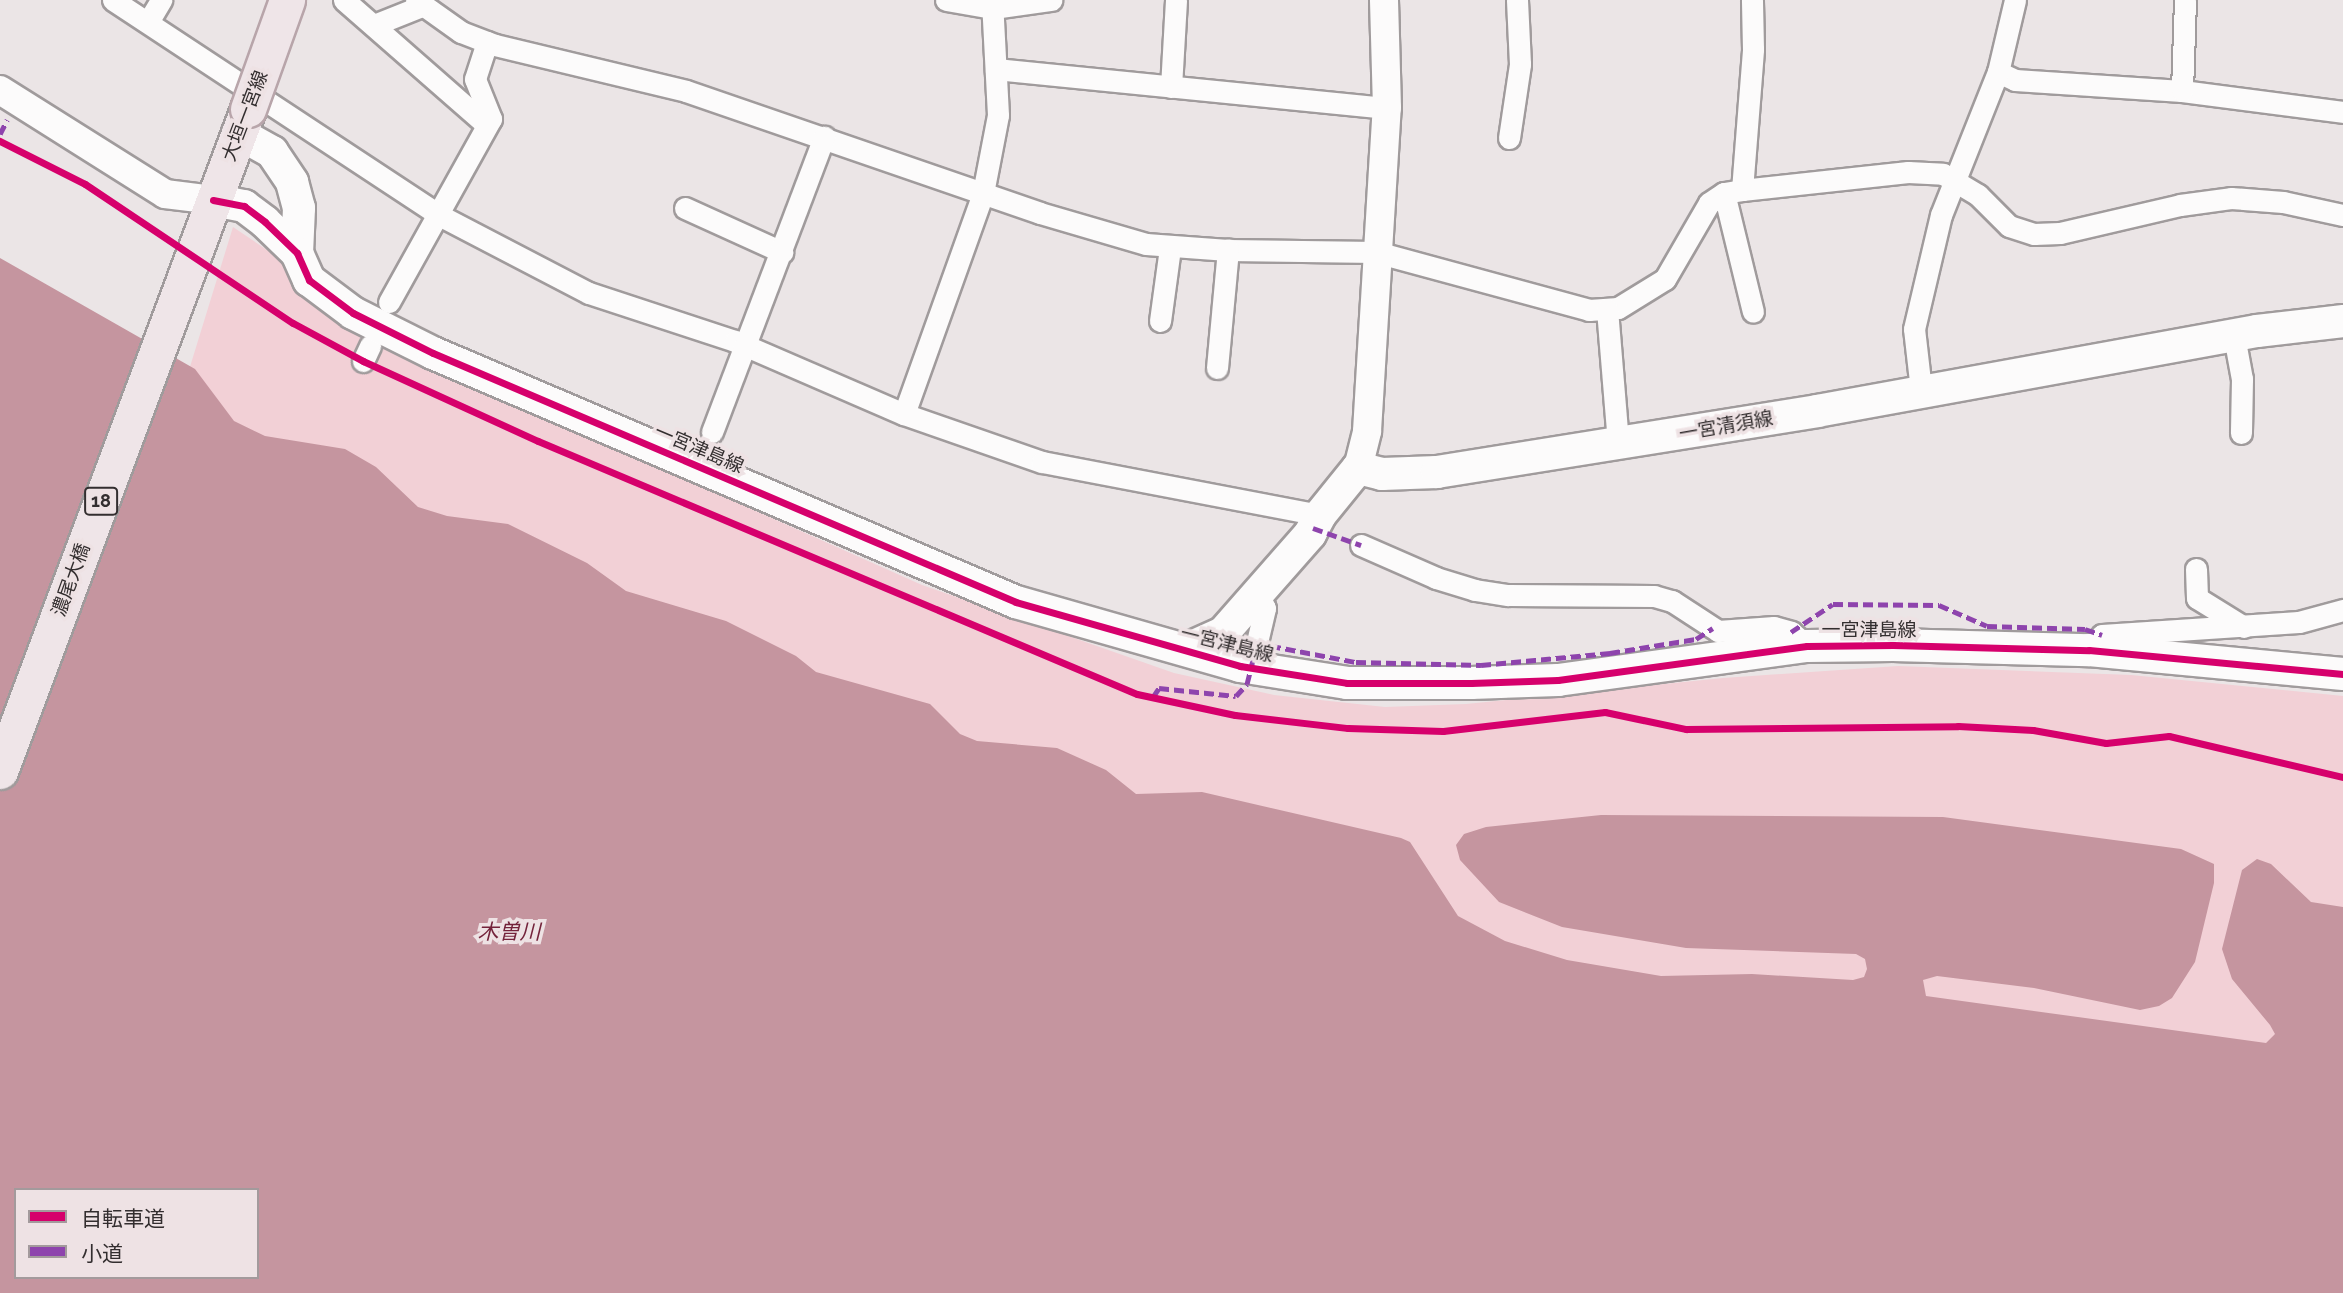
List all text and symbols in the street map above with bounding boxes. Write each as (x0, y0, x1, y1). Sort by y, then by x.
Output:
street label: 大垣一宮線 (217, 68, 273, 164)
street label: 一宮清須線 (1677, 407, 1775, 445)
street label: 一宮津島線 (651, 420, 747, 478)
road number: 18 (84, 486, 119, 516)
street label: 濃尾大橋 (47, 540, 95, 620)
street label: 一宮津島線 (1822, 619, 1916, 641)
street label: 一宮津島線 (1178, 621, 1276, 667)
water label: 木曽川 (478, 919, 540, 945)
legend (14, 1188, 259, 1279)
text: 自転車道 (81, 1206, 165, 1231)
text: 小道 (81, 1241, 123, 1266)

